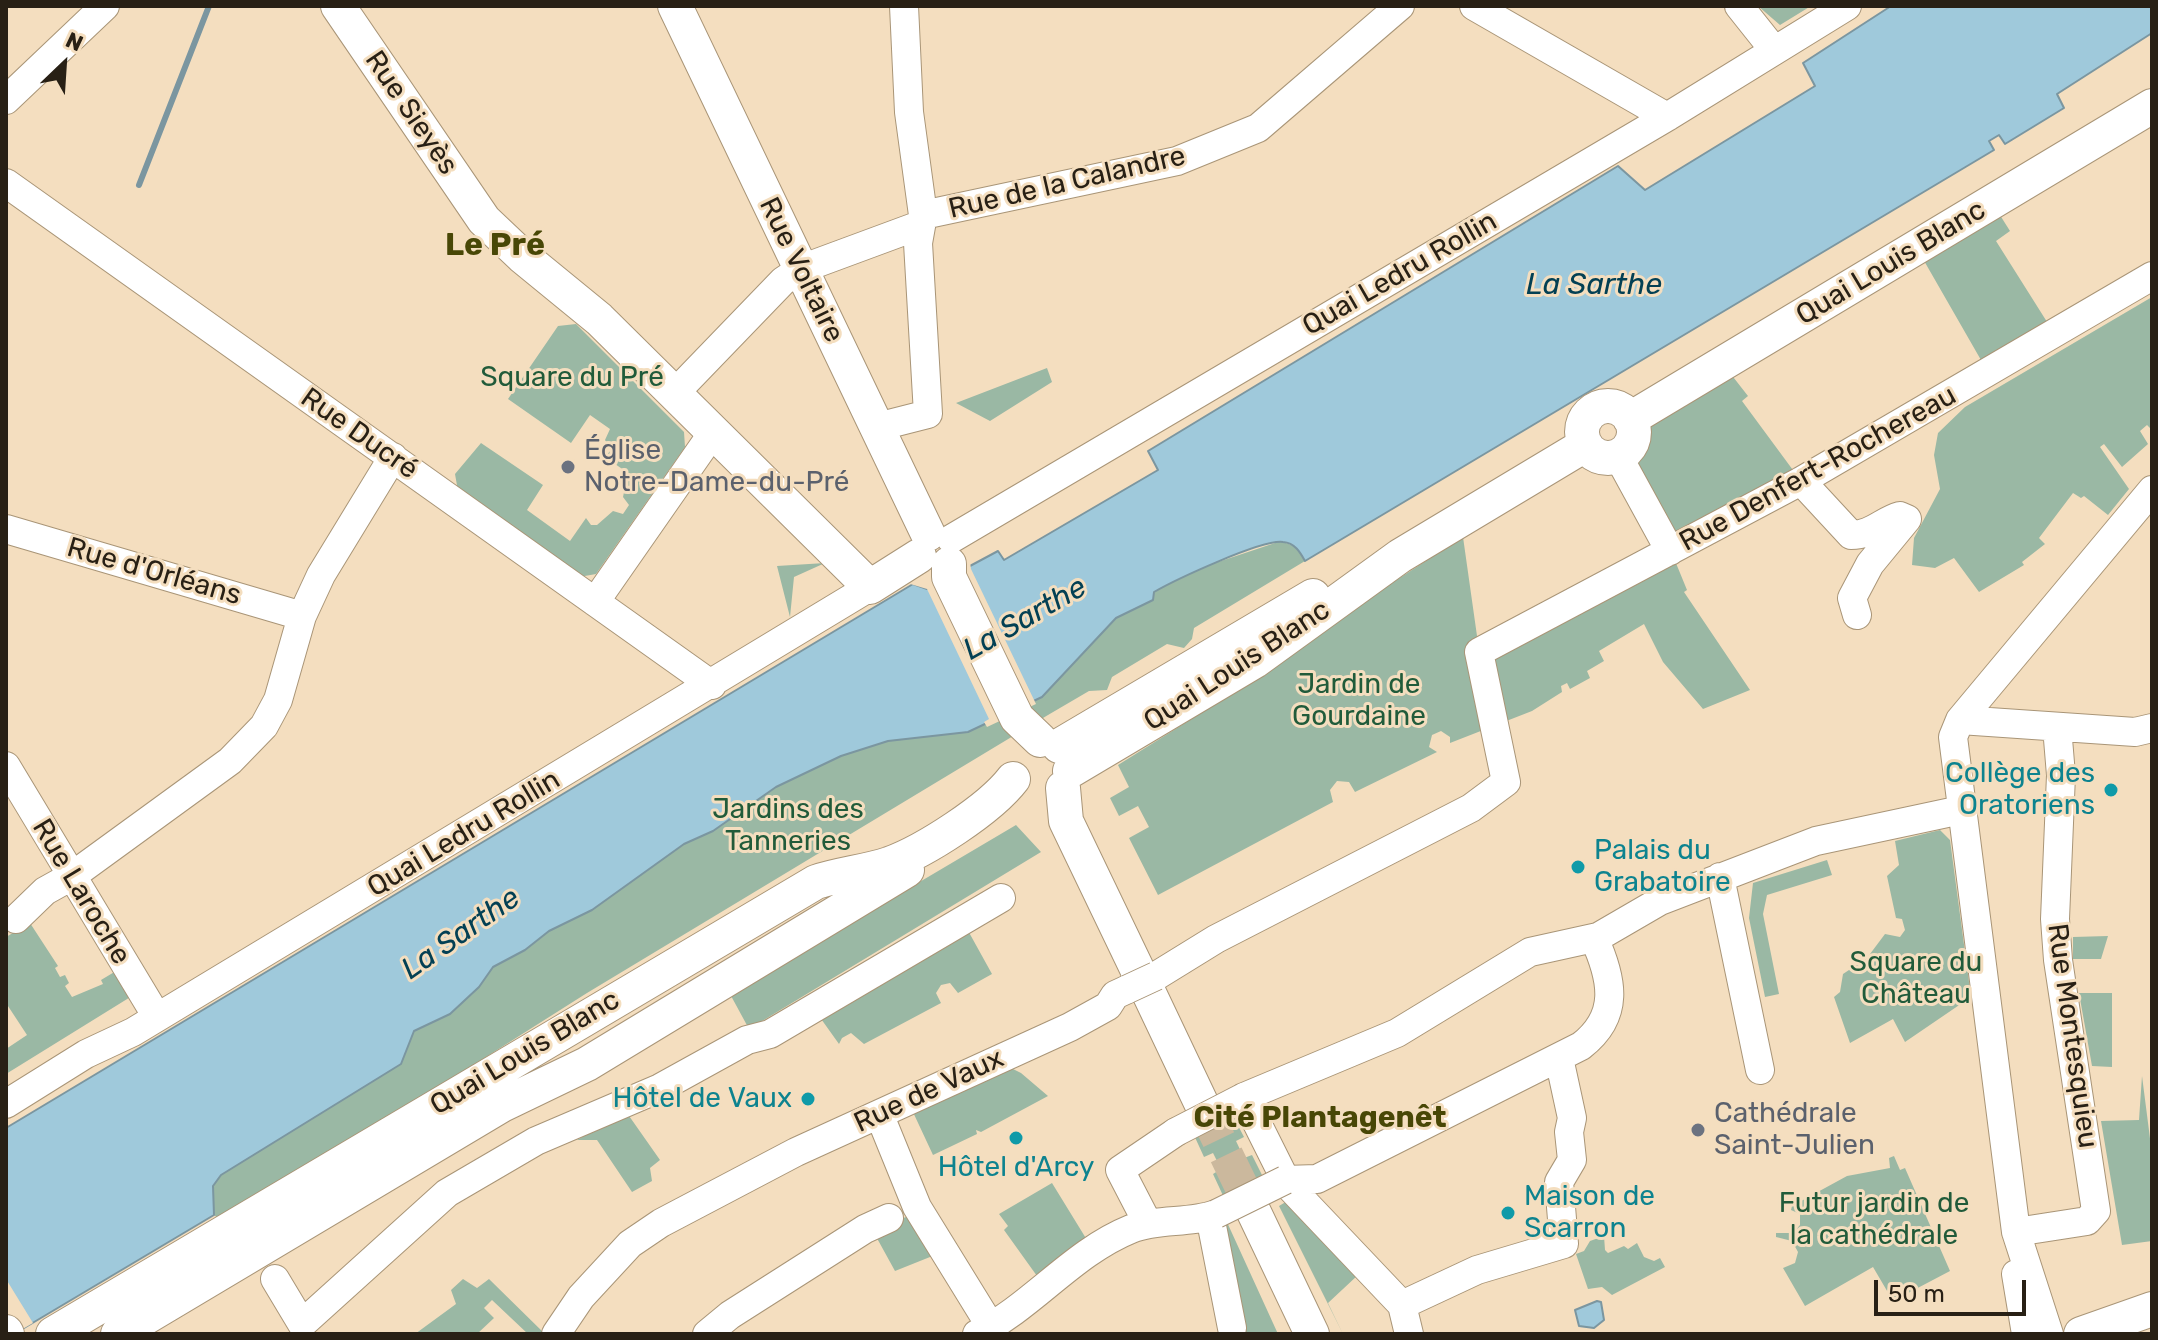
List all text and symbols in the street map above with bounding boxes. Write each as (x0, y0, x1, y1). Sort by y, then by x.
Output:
north arrow (24, 24, 104, 104)
text: N (61, 26, 87, 57)
street label: Rue Sieyès (357, 45, 465, 181)
street label: Rue de la Calandre (945, 139, 1189, 227)
street label: Rue Voltaire (752, 192, 850, 348)
street label: Quai Louis Blanc (1790, 193, 1992, 333)
street label: Quai Ledru Rollin (1297, 205, 1503, 343)
district label: Le Pré (445, 227, 545, 265)
water label: La Sarthe (1526, 267, 1662, 303)
park label: Square du Pré (480, 361, 664, 395)
street label: Rue Denfert-Rochereau (1674, 379, 1962, 559)
street label: Rue Ducré (294, 381, 424, 487)
place label: Église Notre-Dame-du-Pré (584, 434, 849, 500)
marker: Église Notre-Dame-du-Pré (559, 458, 577, 476)
street label: Rue d'Orléans (63, 531, 245, 613)
water label: La Sarthe (957, 569, 1093, 669)
street label: Quai Louis Blanc (1138, 593, 1336, 739)
park label: Jardin de Gourdaine (1292, 668, 1426, 734)
place label: Collège des Oratoriens (1945, 757, 2095, 823)
street label: Quai Ledru Rollin (362, 763, 566, 905)
marker: Collège des Oratoriens (2102, 781, 2120, 799)
park label: Jardins des Tanneries (712, 793, 864, 859)
street label: Rue Laroche (24, 813, 138, 971)
place label: Palais du Grabatoire (1594, 834, 1731, 900)
marker: Palais du Grabatoire (1569, 858, 1587, 876)
water label: La Sarthe (395, 880, 527, 988)
street label: Rue Montesquieu (2040, 921, 2104, 1151)
park label: Square du Château (1850, 946, 1982, 1012)
street label: Quai Louis Blanc (424, 983, 626, 1123)
street label: Rue de Vaux (849, 1042, 1009, 1140)
place label: Hôtel de Vaux (612, 1082, 792, 1116)
marker: Hôtel de Vaux (799, 1090, 817, 1108)
place label: Cathédrale Saint-Julien (1714, 1097, 1875, 1163)
district label: Cité Plantagenêt (1193, 1100, 1447, 1136)
marker: Cathédrale Saint-Julien (1689, 1121, 1707, 1139)
marker: Hôtel d'Arcy (1007, 1129, 1025, 1147)
place label: Hôtel d'Arcy (938, 1151, 1094, 1185)
place label: Maison de Scarron (1524, 1180, 1655, 1246)
park label: Futur jardin de la cathédrale (1779, 1187, 1969, 1253)
marker: Maison de Scarron (1499, 1204, 1517, 1222)
scale bar (1878, 1264, 2030, 1314)
text: 50 m (1888, 1280, 1945, 1308)

